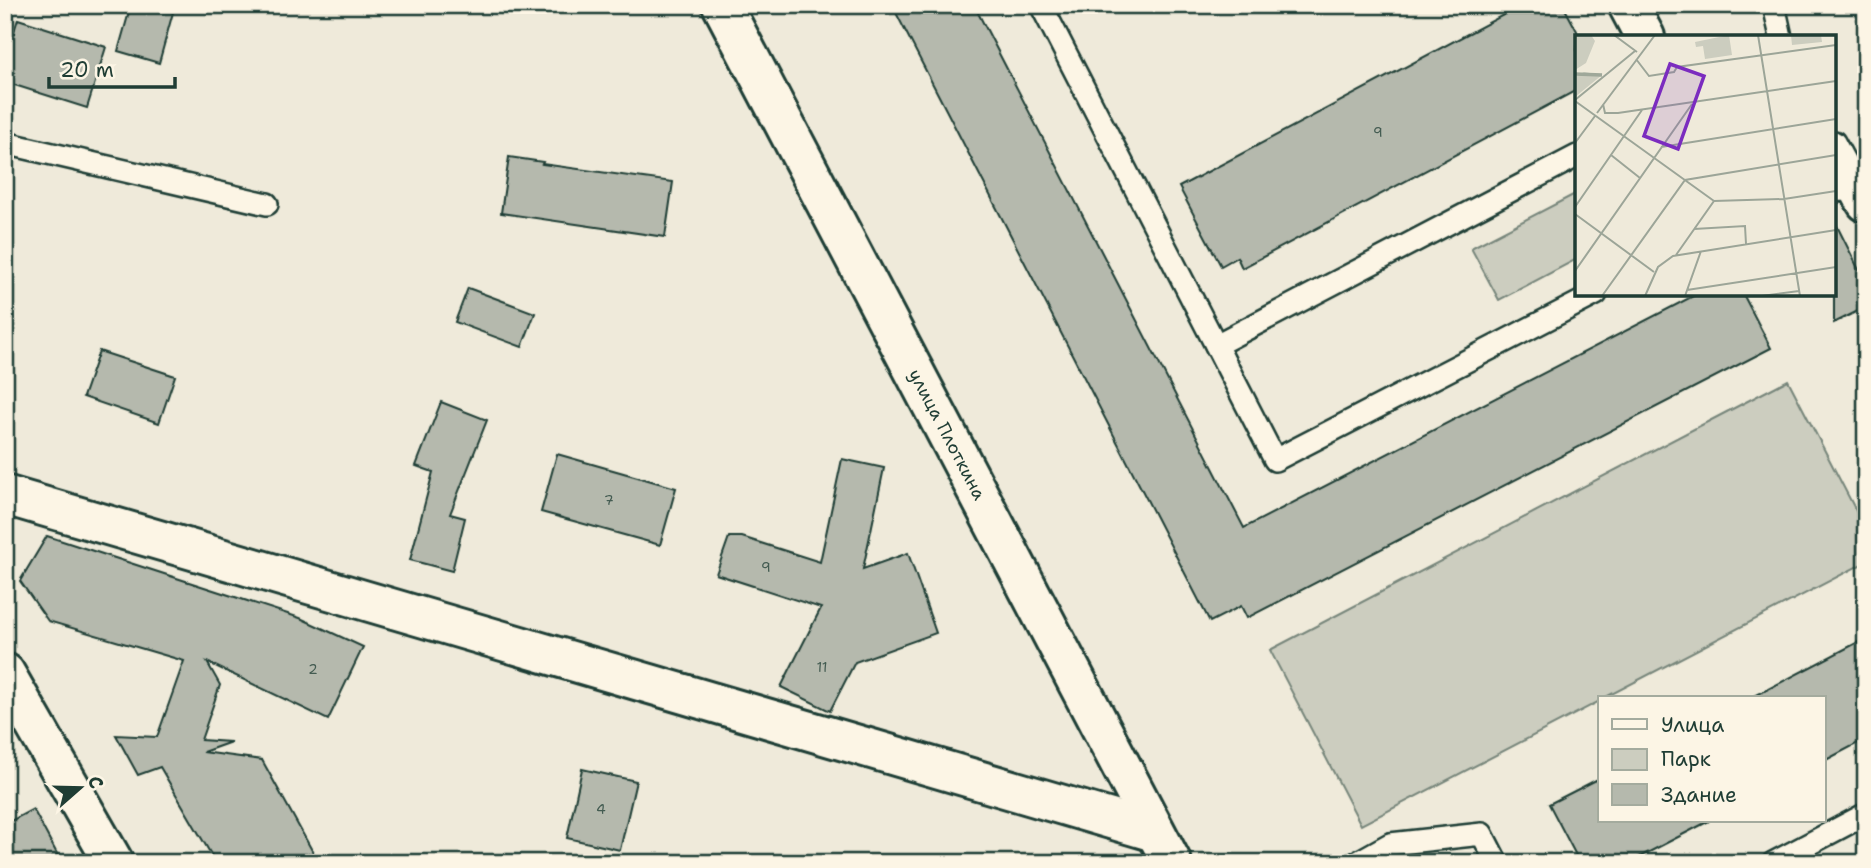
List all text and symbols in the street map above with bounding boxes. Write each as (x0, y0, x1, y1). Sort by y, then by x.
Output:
inset map (1575, 35, 1836, 296)
scale bar (49, 46, 175, 90)
text: 20 m (60, 56, 114, 84)
house number: 9 (1373, 123, 1383, 141)
street label: улица Плоткина (903, 365, 991, 504)
house number: 7 (604, 491, 614, 509)
house number: 9 (761, 558, 771, 576)
house number: 11 (816, 658, 828, 676)
house number: 2 (308, 660, 318, 678)
legend (1598, 696, 1826, 822)
text: Улица (1661, 711, 1724, 739)
text: Парк (1661, 745, 1711, 773)
north arrow (46, 752, 116, 822)
text: С (82, 773, 109, 792)
text: Здание (1661, 781, 1737, 809)
house number: 4 (596, 800, 606, 818)

